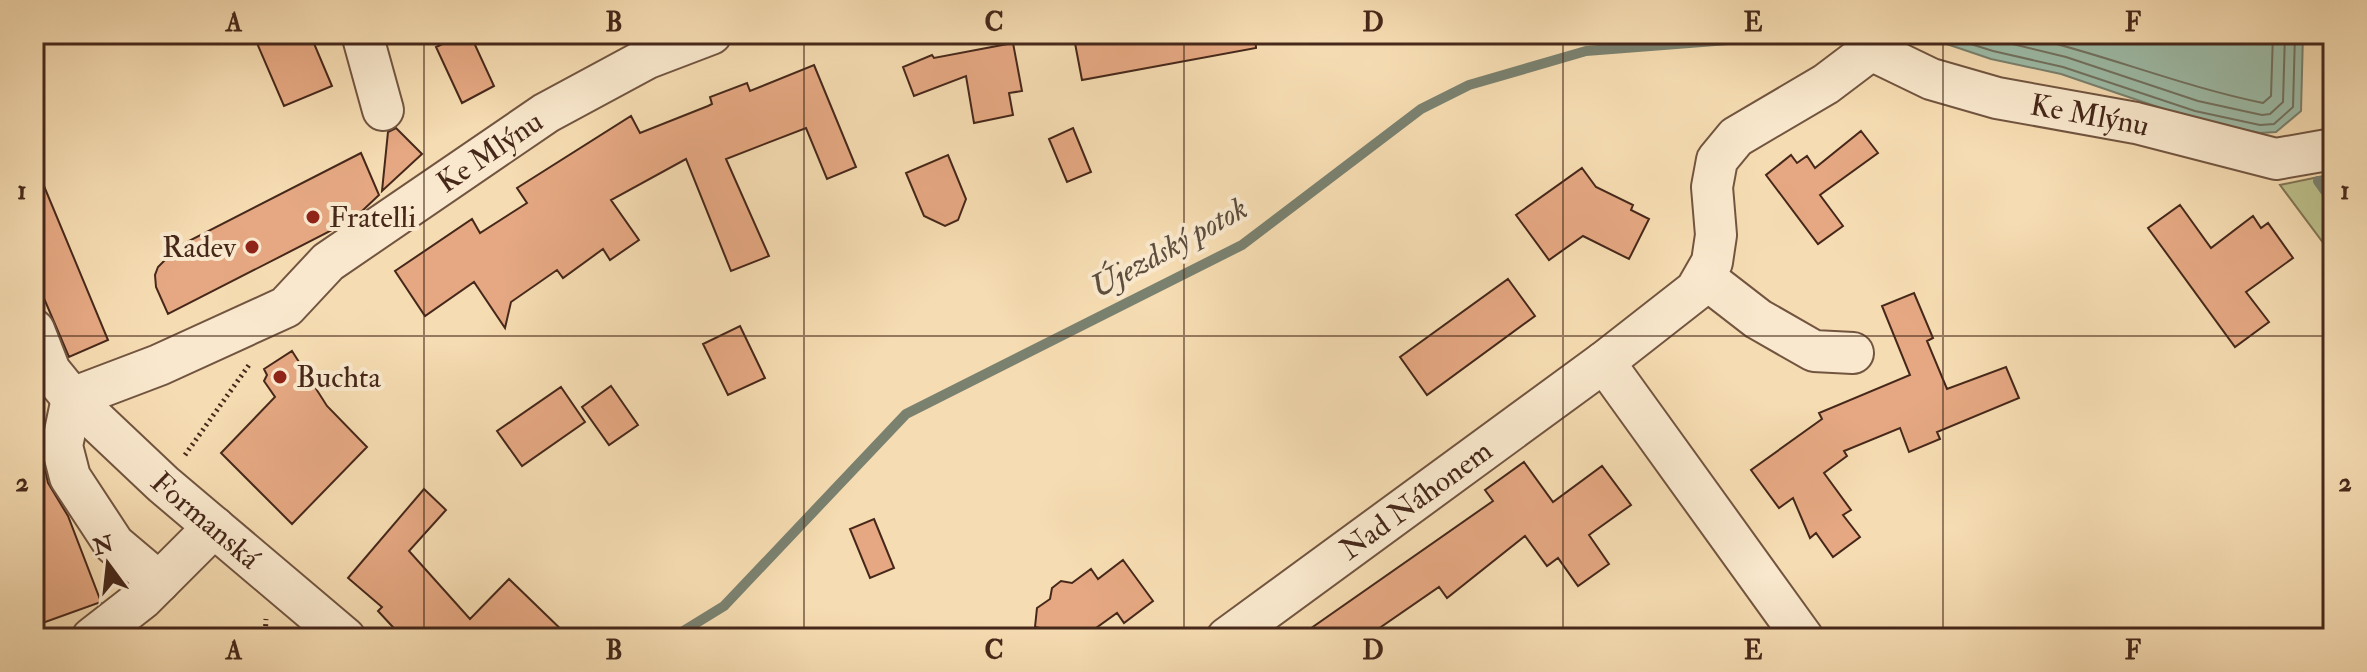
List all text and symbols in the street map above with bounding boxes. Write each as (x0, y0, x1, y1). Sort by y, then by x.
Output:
text: A (225, 7, 243, 39)
text: B (605, 7, 623, 39)
text: C (984, 7, 1004, 39)
text: D (1362, 7, 1384, 39)
text: E (1744, 7, 1763, 39)
text: F (2125, 7, 2142, 39)
street label: Ke Mlýnu (2027, 86, 2153, 144)
street label: Ke Mlýnu (430, 102, 550, 201)
text: 1 (17, 175, 27, 207)
text: 1 (2340, 175, 2350, 207)
water label: Újezdský potok (1083, 188, 1255, 308)
place label: Fratelli (329, 199, 416, 236)
marker: Fratelli (304, 208, 322, 226)
place label: Radev (162, 229, 237, 266)
marker: Radev (243, 238, 261, 256)
place label: Buchta (296, 359, 382, 396)
marker: Buchta (271, 368, 289, 386)
street label: Nad Náhonem (1332, 432, 1499, 568)
street label: Formanská (143, 464, 268, 577)
text: 2 (15, 467, 29, 499)
text: 2 (2338, 467, 2352, 499)
north arrow (68, 524, 148, 604)
text: N (89, 529, 117, 562)
text: A (225, 635, 243, 667)
text: B (605, 635, 623, 667)
text: C (984, 635, 1004, 667)
text: D (1362, 635, 1384, 667)
text: E (1744, 635, 1763, 667)
text: F (2125, 635, 2142, 667)

